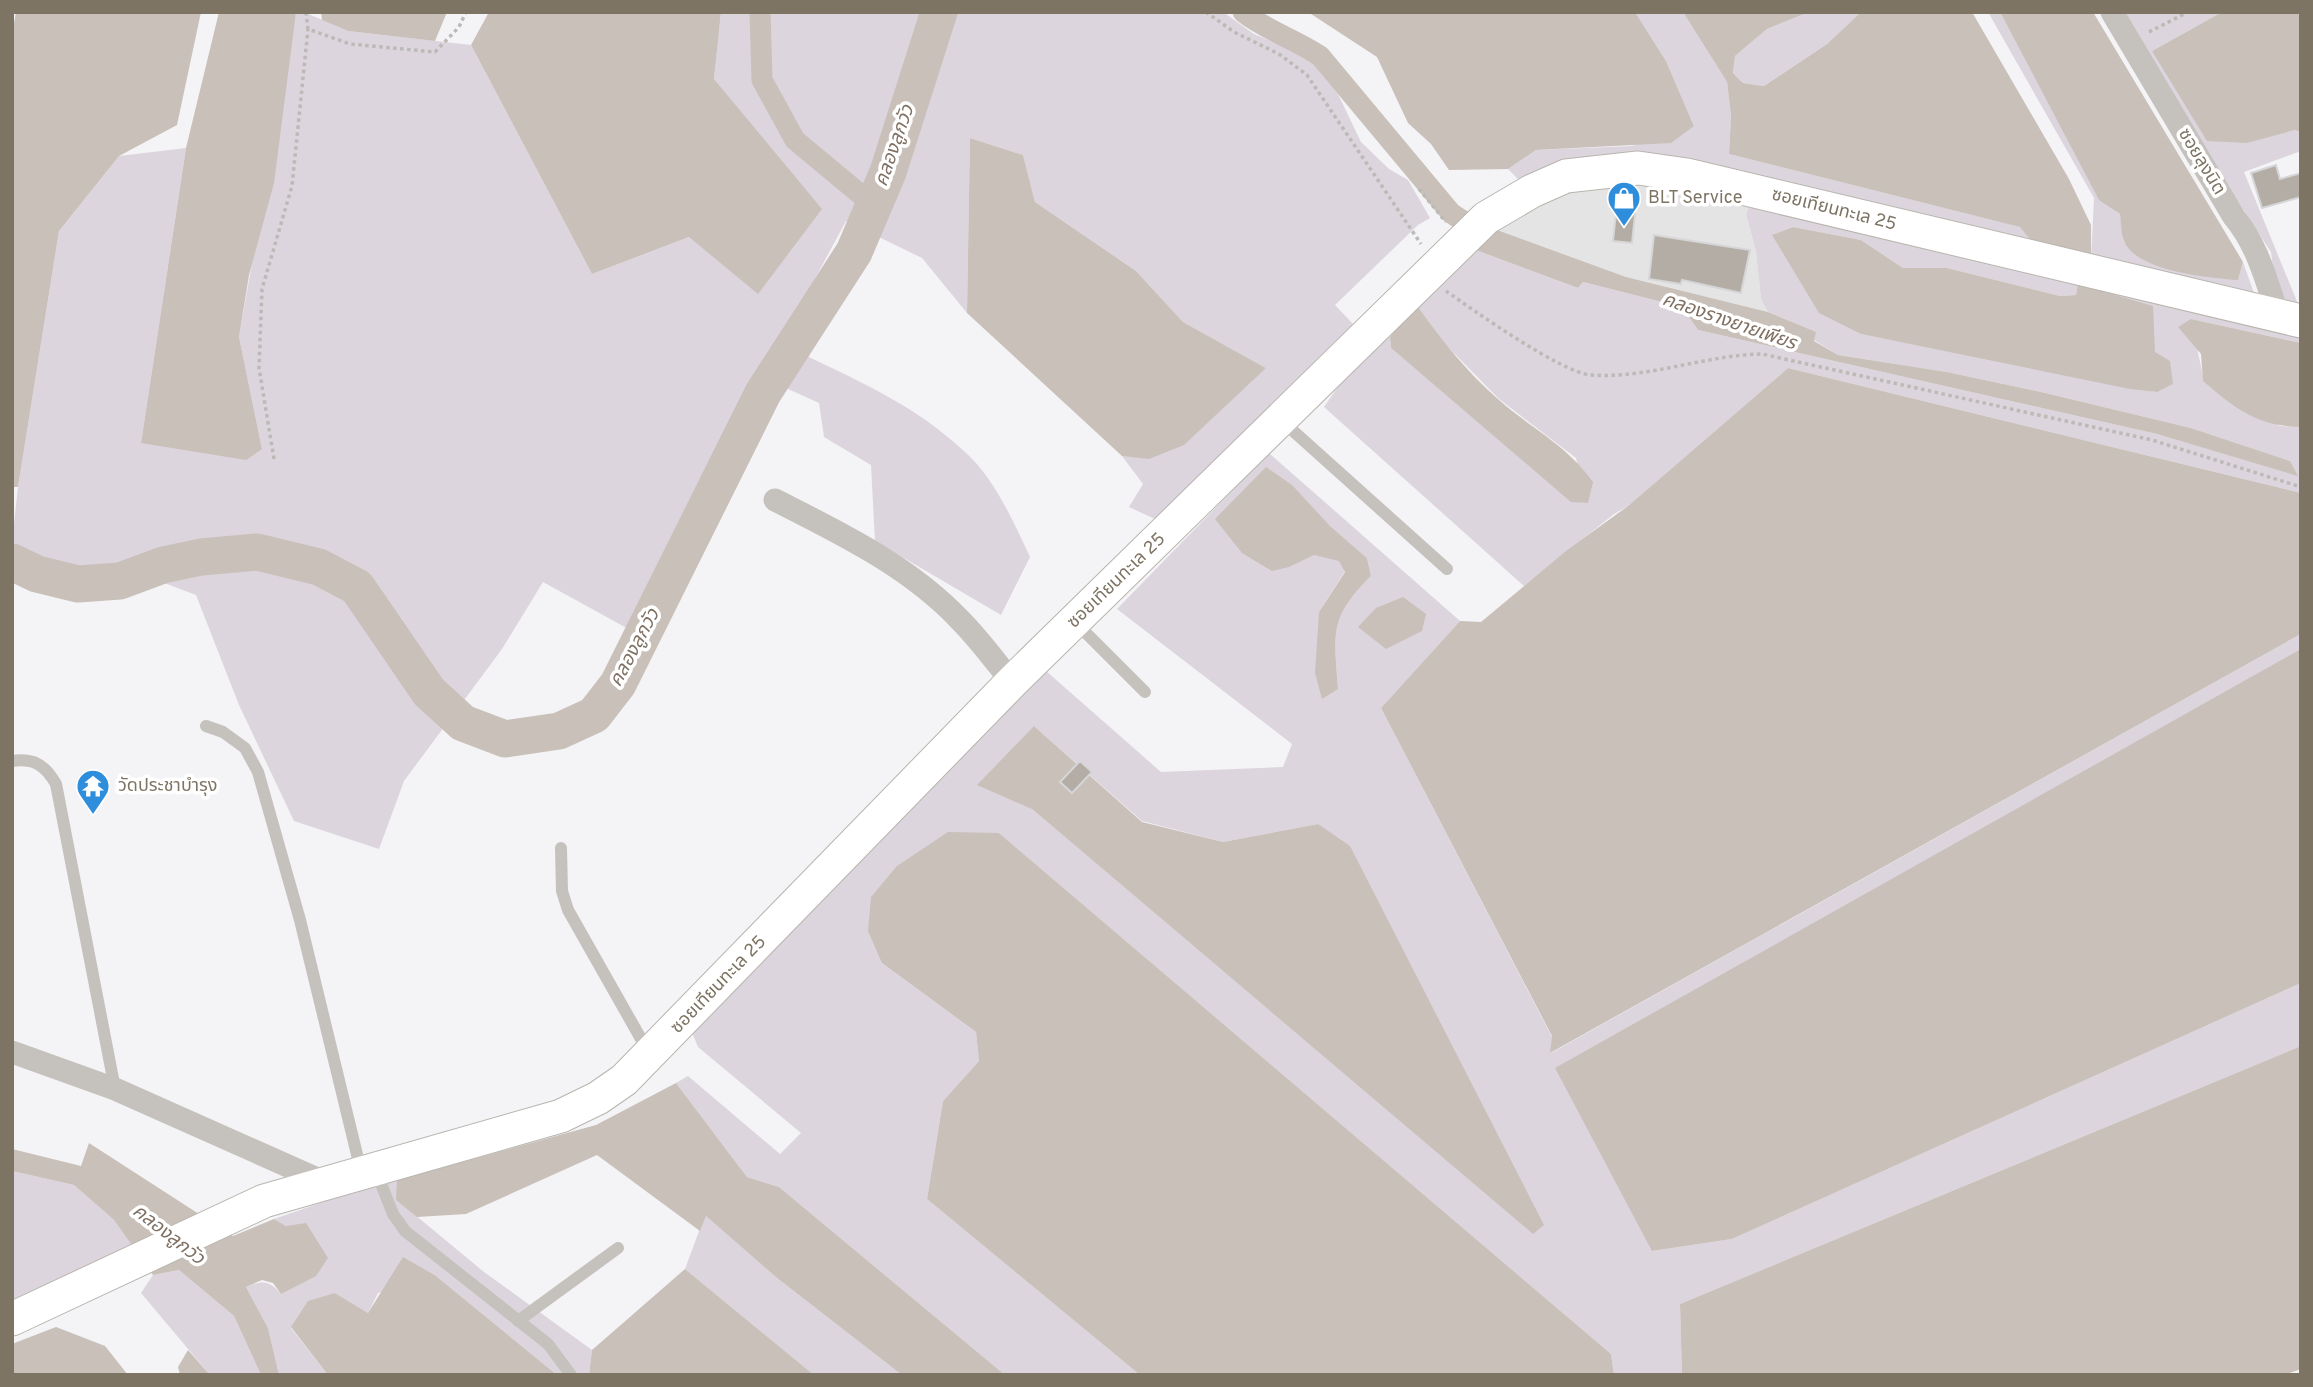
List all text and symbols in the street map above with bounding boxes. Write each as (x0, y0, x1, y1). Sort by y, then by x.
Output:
water label: คลองลูกวัว (870, 102, 920, 190)
street label: ซอยลุงนิต (2172, 125, 2230, 199)
shop icon: BLT Service (1605, 179, 1643, 228)
street label: ซอยเทียนทะเล 25 (1769, 183, 1899, 237)
place label: BLT Service (1648, 187, 1742, 210)
water label: คลองรางยายเพียร (1659, 288, 1801, 357)
street label: ซอยเทียนทะเล 25 (1063, 528, 1171, 634)
water label: คลองลูกวัว (605, 604, 666, 691)
temple icon: วัดประชาบํารุง (74, 767, 112, 816)
place label: วัดประชาบํารุง (118, 775, 218, 798)
street label: ซอยเทียนทะเล 25 (666, 931, 772, 1039)
water label: คลองลูกวัว (127, 1200, 209, 1271)

